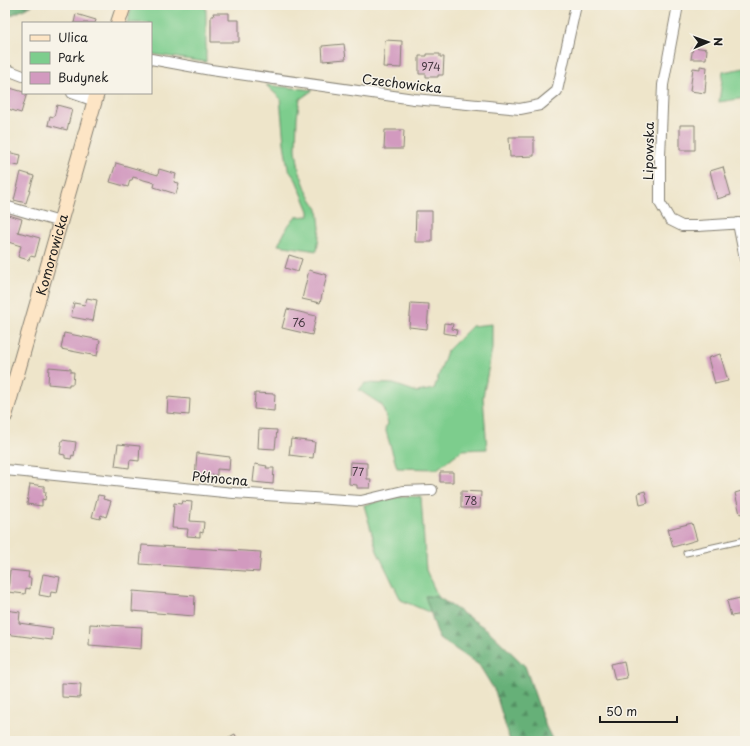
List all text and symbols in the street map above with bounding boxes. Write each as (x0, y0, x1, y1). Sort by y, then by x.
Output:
legend (22, 22, 152, 94)
north arrow (688, 22, 728, 62)
text: Ulica (58, 28, 88, 46)
text: N (710, 37, 727, 47)
text: Park (58, 48, 85, 66)
house number: 974 (421, 58, 441, 75)
text: Budynek (58, 68, 108, 86)
street label: Czechowicka (361, 69, 444, 97)
street label: Lipowska (638, 121, 658, 180)
street label: Komorowicka (30, 211, 72, 297)
house number: 76 (292, 314, 306, 331)
house number: 77 (352, 463, 364, 480)
street label: Północna (191, 466, 250, 490)
house number: 78 (465, 492, 478, 509)
scale bar (600, 698, 677, 724)
text: 50 m (606, 702, 637, 720)

